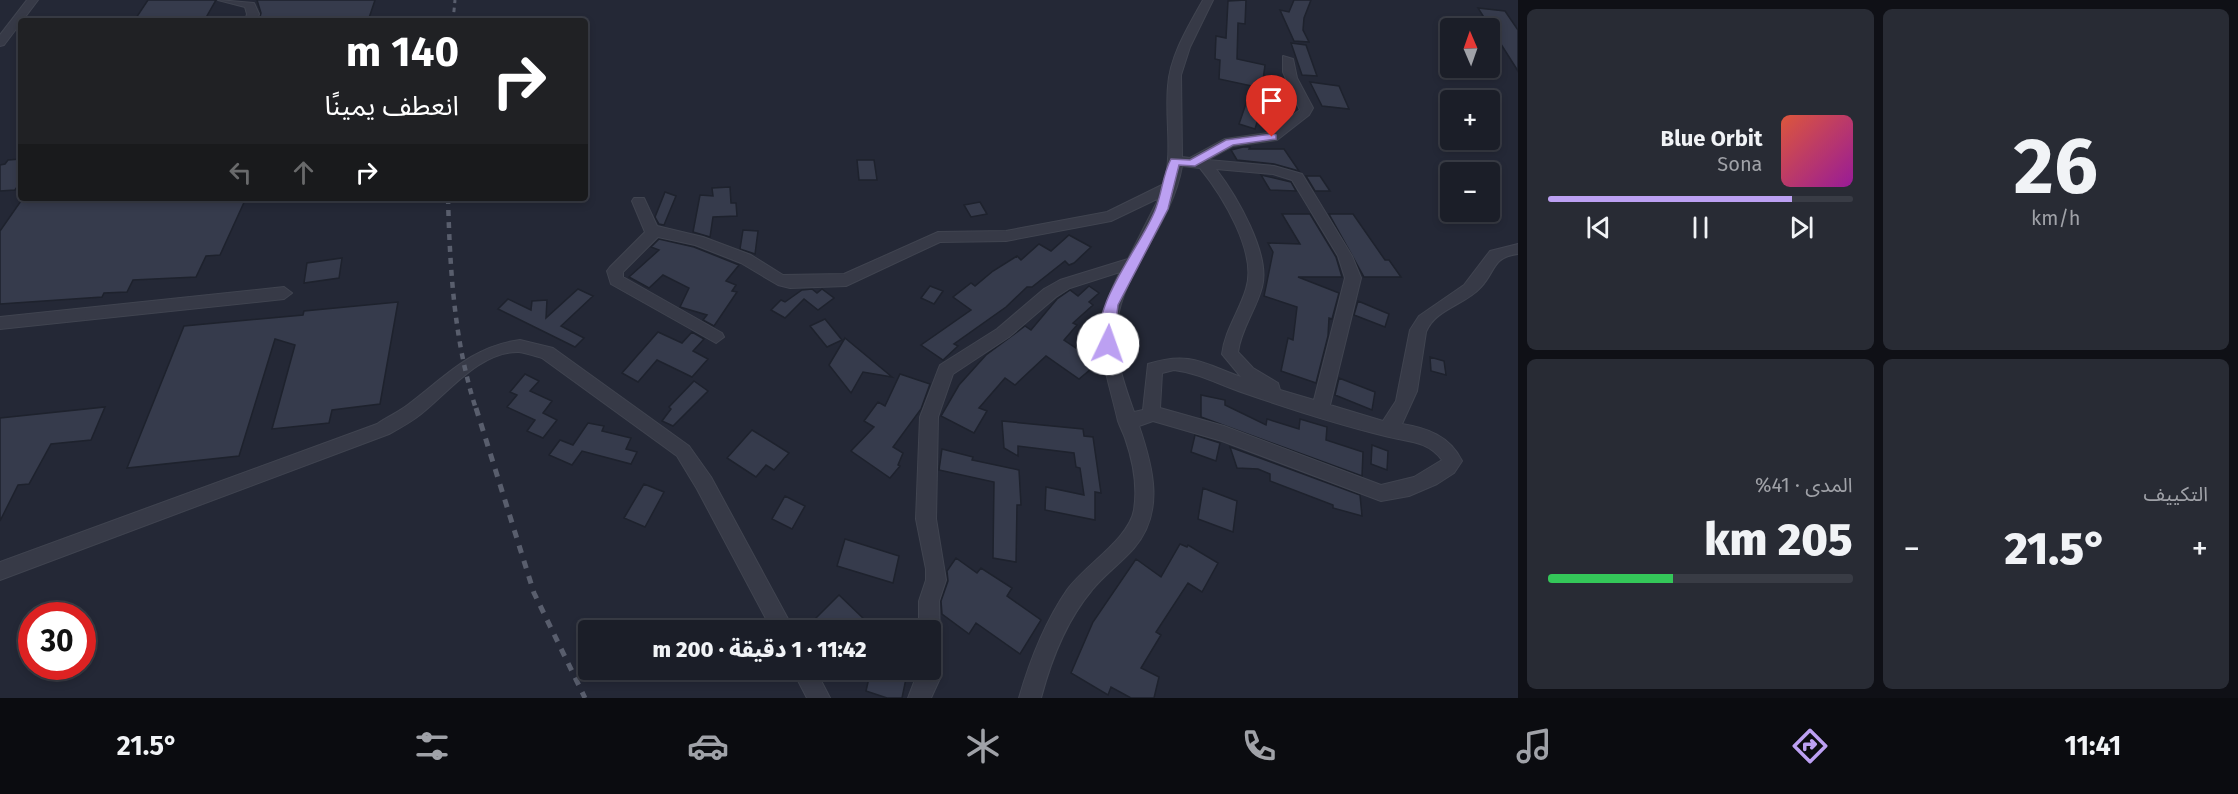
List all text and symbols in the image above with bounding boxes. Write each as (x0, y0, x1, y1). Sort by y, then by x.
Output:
north arrow (1440, 18, 1500, 78)
map controls (1440, 18, 1500, 222)
text: 140 m (346, 27, 459, 77)
icon: right (480, 42, 558, 120)
pin (1246, 75, 1297, 137)
icon: arrive (1255, 84, 1288, 117)
text: انعطف يمينًا (324, 90, 459, 122)
button: + (1440, 90, 1500, 150)
text: 26 (2014, 120, 2098, 214)
text: Blue Orbit (1661, 125, 1763, 152)
text: Sona (1717, 152, 1763, 176)
icon: left (224, 156, 257, 189)
icon: ahead (287, 156, 320, 189)
icon: right (350, 156, 383, 189)
button: − (1440, 162, 1500, 222)
text: km/h (2031, 206, 2081, 230)
icon: previous (1582, 211, 1615, 244)
icon: pause (1684, 211, 1717, 244)
icon: next (1785, 211, 1818, 244)
position arrow (1076, 312, 1140, 376)
text: المدى · 41% (1755, 473, 1853, 497)
text: التكييف (2144, 482, 2208, 506)
text: 205 km (1704, 513, 1853, 567)
text: 21.5° (2004, 522, 2107, 576)
text: − (1904, 529, 1920, 569)
text: + (2192, 529, 2208, 569)
speed limit sign: 30 (18, 602, 96, 680)
text: 11:42 · 1 دقيقة · 200 m (653, 636, 866, 663)
icon: filters (411, 725, 453, 767)
icon: car (687, 725, 729, 767)
icon: climate (962, 725, 1004, 767)
icon: phone (1238, 725, 1280, 767)
icon: music (1513, 725, 1555, 767)
icon: directions (1789, 725, 1831, 767)
text: 21.5° (117, 730, 178, 762)
text: 11:41 (2064, 730, 2121, 762)

